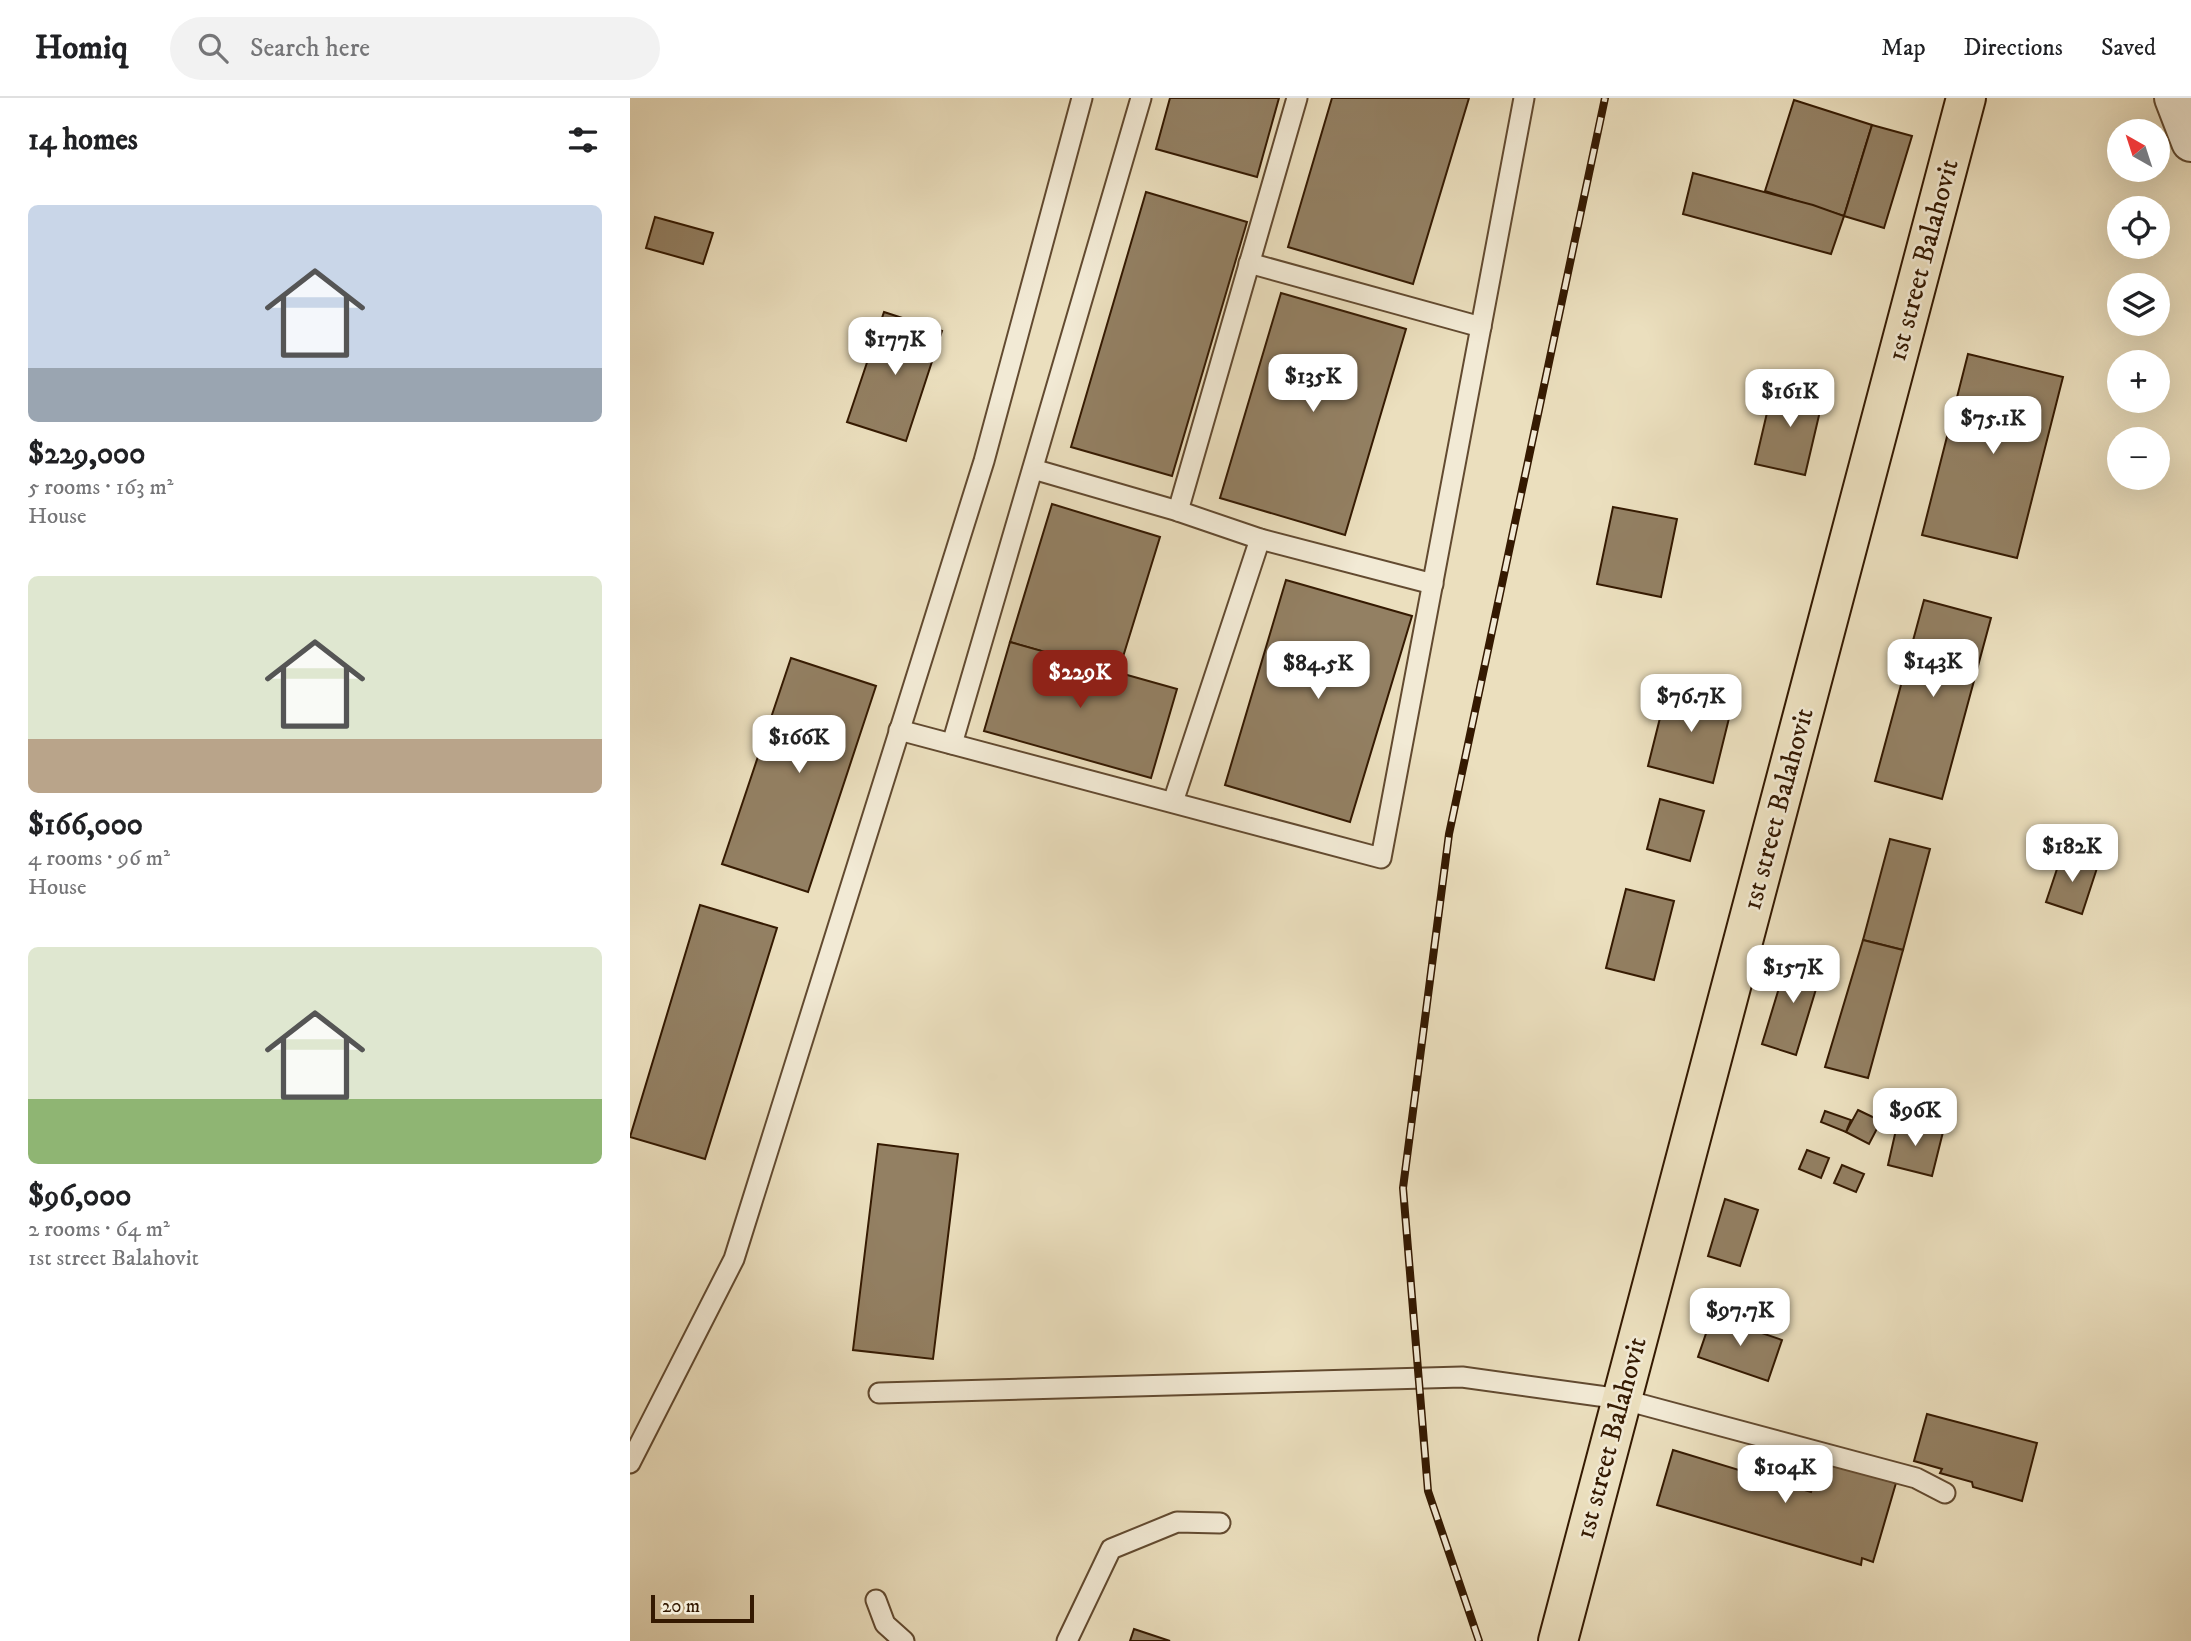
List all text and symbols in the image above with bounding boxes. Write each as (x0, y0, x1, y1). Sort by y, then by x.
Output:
search box (170, 17, 660, 80)
text: Homiq (35, 28, 128, 69)
icon: search (194, 29, 232, 67)
text: Search here (250, 32, 370, 65)
text: Map (1881, 33, 1926, 63)
text: Directions (1964, 33, 2063, 63)
text: Saved (2101, 33, 2156, 63)
north arrow (2107, 119, 2170, 182)
map controls (2107, 119, 2170, 490)
icon: filters (564, 121, 602, 159)
text: 14 homes (28, 122, 138, 159)
street label: 1st street Balahovit (1879, 155, 1967, 365)
button: locate (2107, 196, 2170, 259)
icon: home (252, 250, 378, 376)
button: layers (2107, 273, 2170, 336)
pin: $177K (846, 317, 944, 377)
text: $177K (864, 325, 926, 354)
button: + (2107, 350, 2170, 413)
pin: $135K (1264, 354, 1362, 414)
text: $135K (1284, 362, 1342, 391)
pin: $161K (1741, 370, 1839, 429)
text: $161K (1761, 377, 1819, 406)
pin: $75.1K (1936, 396, 2050, 456)
text: $75.1K (1960, 404, 2026, 433)
button: − (2107, 427, 2170, 490)
text: $229,000 (28, 436, 145, 473)
text: 5 rooms · 163 m² (28, 473, 174, 502)
text: House (28, 502, 86, 531)
icon: home (252, 621, 378, 747)
pin: $143K (1884, 640, 1982, 699)
pin: $84.5K (1261, 642, 1375, 701)
text: $143K (1904, 647, 1962, 676)
text: $84.5K (1283, 649, 1353, 678)
pin: $229K (1031, 650, 1129, 710)
text: $229K (1049, 658, 1111, 687)
pin: $76.7K (1634, 674, 1748, 734)
text: $76.7K (1657, 682, 1725, 711)
street label: 1st street Balahovit (1734, 704, 1822, 914)
pin: $166K (750, 716, 848, 775)
text: $166K (768, 723, 830, 752)
text: $166,000 (28, 807, 143, 844)
pin: $182K (2023, 824, 2121, 884)
text: $182K (2042, 832, 2102, 861)
text: 4 rooms · 96 m² (28, 844, 170, 873)
text: House (28, 873, 86, 902)
pin: $157K (1744, 946, 1842, 1005)
text: $157K (1763, 953, 1823, 982)
icon: home (252, 992, 378, 1118)
pin: $96K (1874, 1088, 1956, 1148)
text: $96K (1889, 1096, 1941, 1125)
text: $96,000 (28, 1178, 131, 1215)
text: 2 rooms · 64 m² (28, 1215, 170, 1244)
text: 1st street Balahovit (28, 1244, 199, 1273)
pin: $97.7K (1683, 1288, 1797, 1348)
text: $97.7K (1706, 1296, 1774, 1325)
street label: 1st street Balahovit (1567, 1333, 1655, 1543)
pin: $104K (1736, 1446, 1834, 1505)
text: $104K (1754, 1453, 1816, 1482)
scale bar (651, 1592, 754, 1624)
text: 20 m (662, 1595, 700, 1618)

